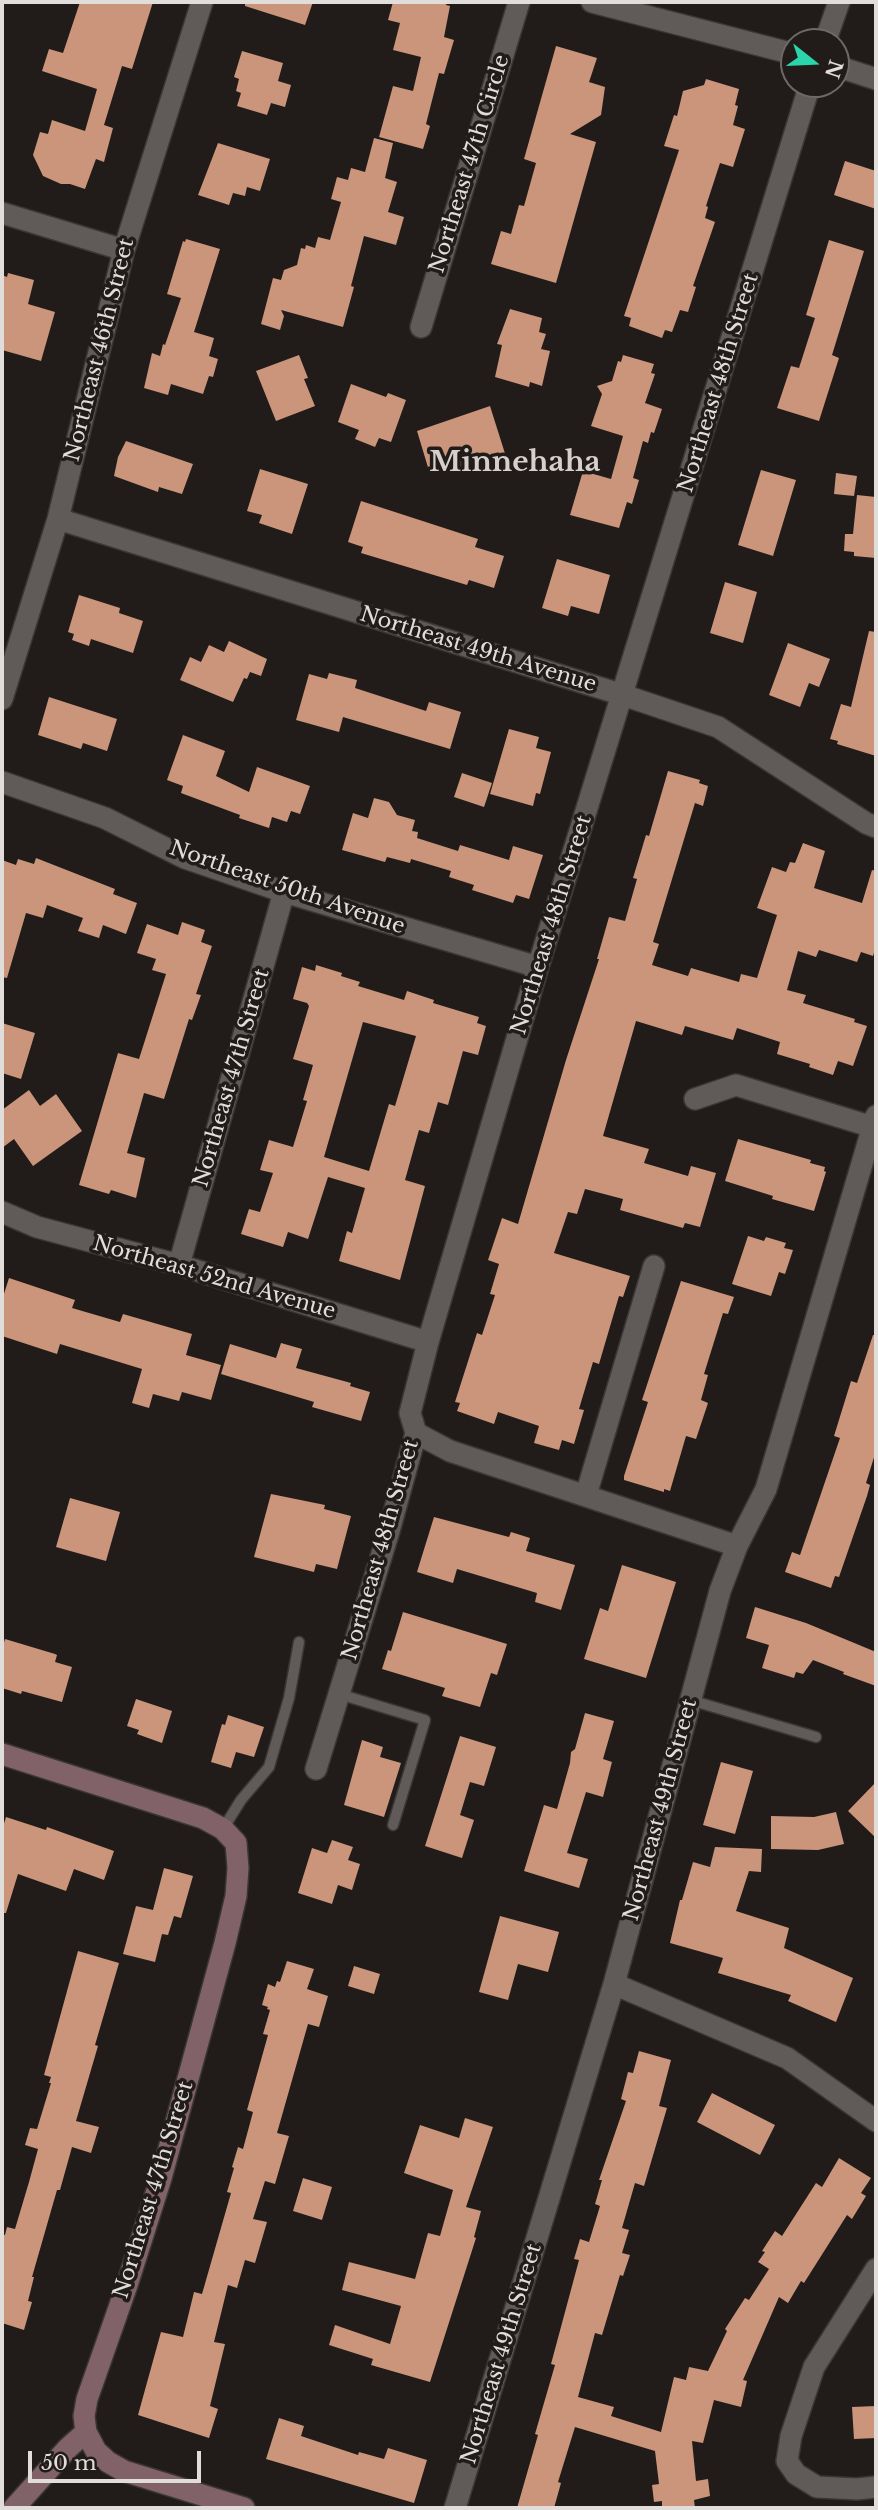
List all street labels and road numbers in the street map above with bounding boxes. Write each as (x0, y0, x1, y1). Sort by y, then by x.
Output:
street label: Northeast 47th Circle (425, 52, 515, 276)
street label: Northeast 46th Street (60, 236, 140, 464)
street label: Northeast 48th Street (674, 270, 764, 496)
street label: Northeast 49th Avenue (357, 602, 599, 698)
street label: Northeast 48th Street (507, 812, 597, 1038)
street label: Northeast 50th Avenue (166, 836, 408, 940)
street label: Northeast 47th Street (189, 966, 275, 1190)
street label: Northeast 52nd Avenue (90, 1231, 338, 1325)
street label: Northeast 48th Street (337, 1437, 425, 1663)
street label: Northeast 49th Street (619, 1696, 703, 1924)
street label: Northeast 47th Street (109, 2078, 199, 2302)
street label: Northeast 49th Street (456, 2241, 548, 2467)

